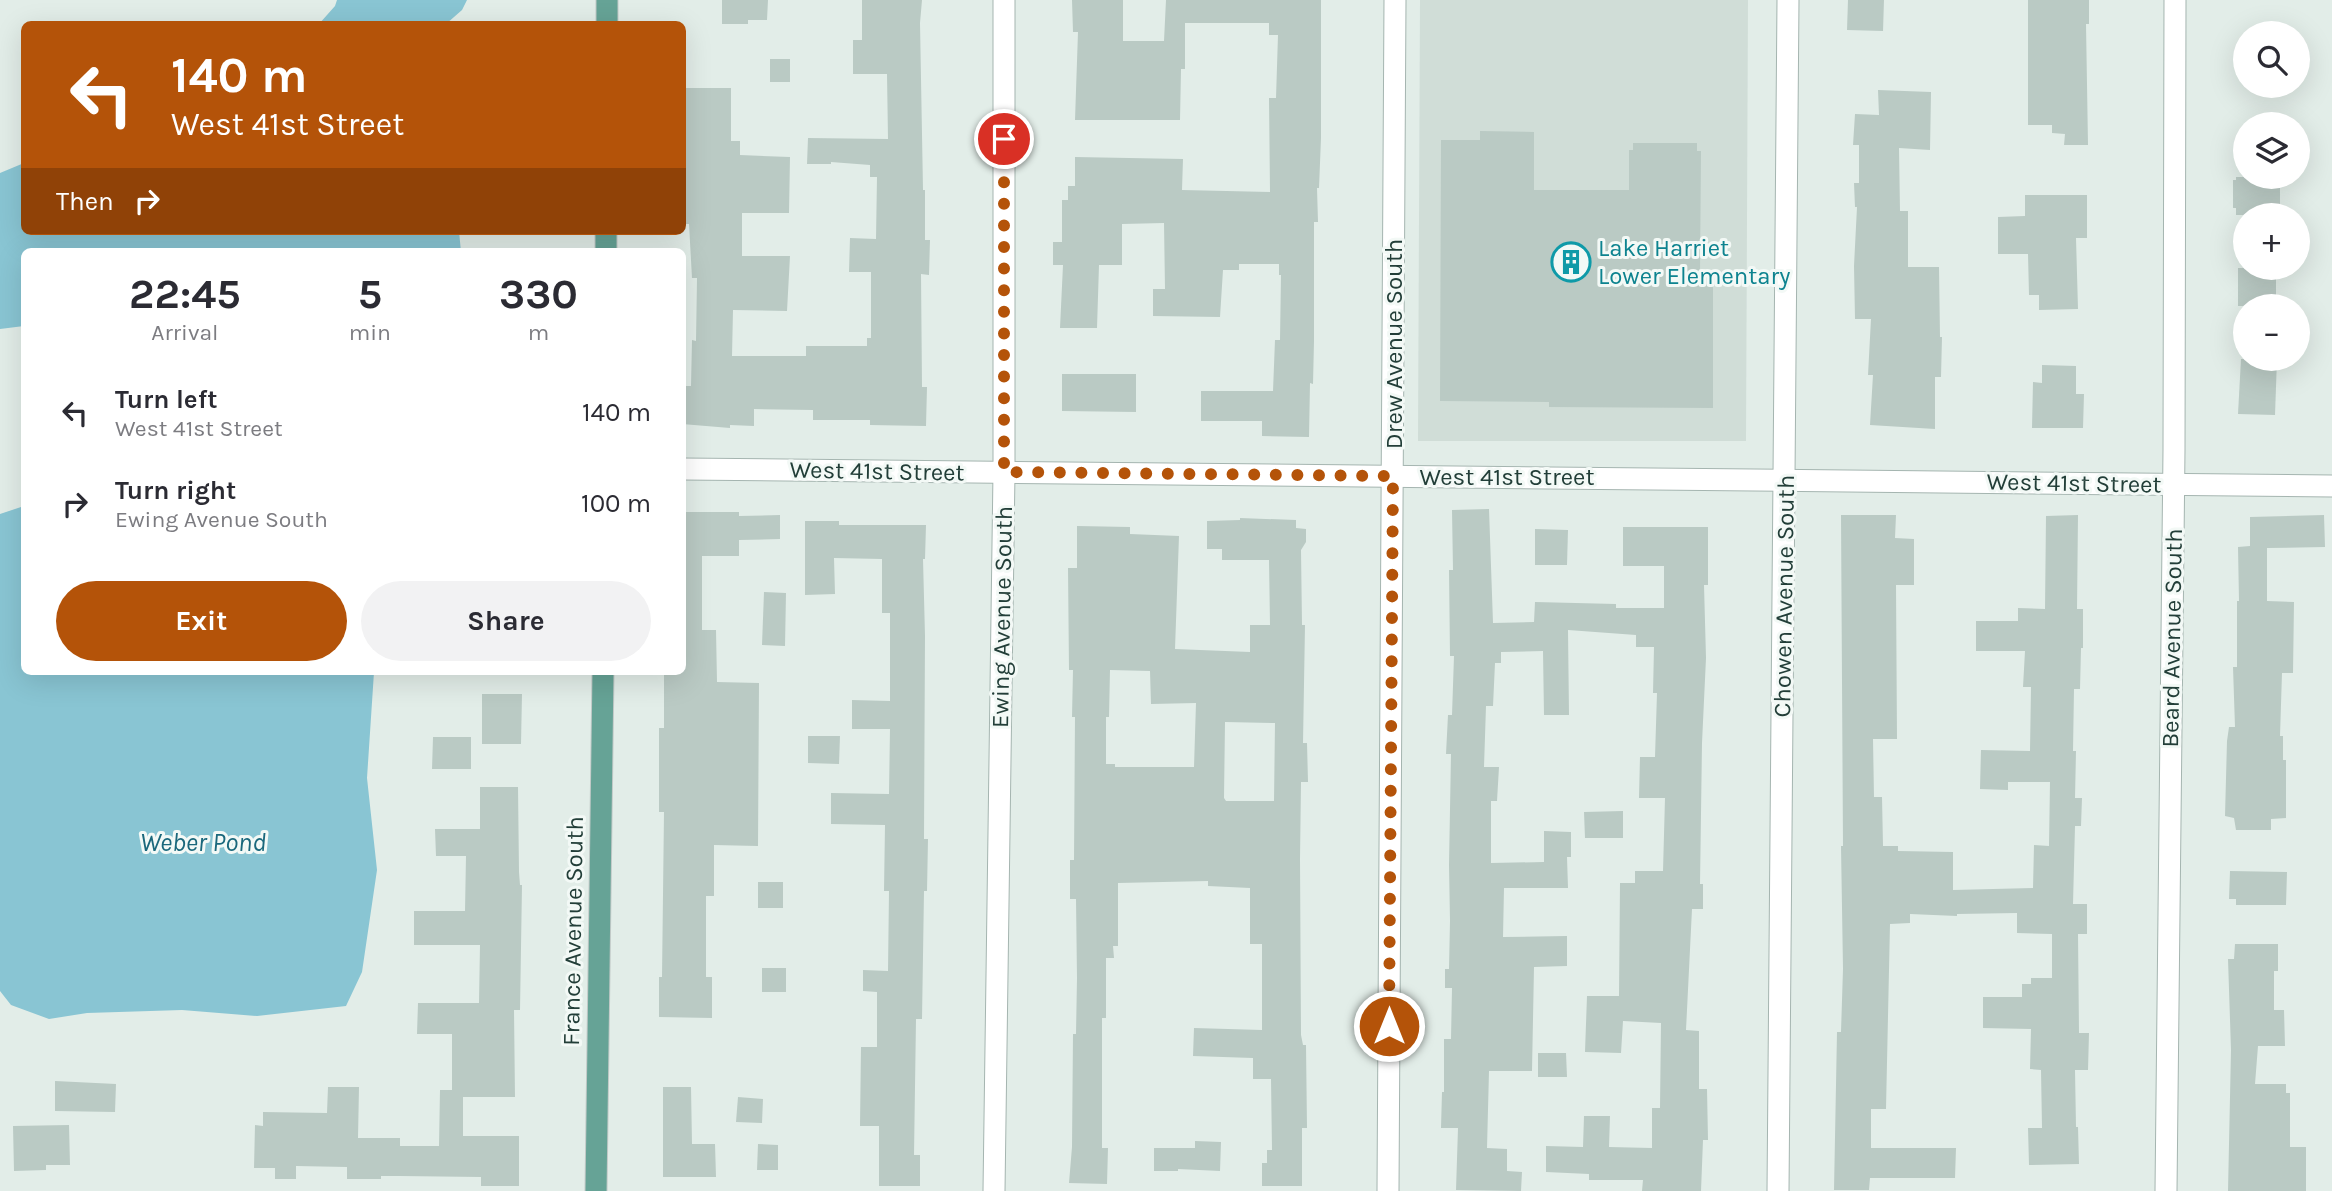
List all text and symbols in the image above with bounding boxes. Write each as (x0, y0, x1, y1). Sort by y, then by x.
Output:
map controls (2233, 21, 2310, 371)
button: search (2233, 21, 2310, 98)
text: 140 m (171, 47, 308, 104)
icon: left (56, 49, 147, 140)
text: West 41st Street (171, 106, 404, 143)
pin (974, 109, 1034, 169)
button: layers (2233, 112, 2310, 189)
icon: arrive (985, 120, 1023, 158)
icon: right (128, 182, 166, 220)
text: Then (56, 186, 114, 217)
button: + (2233, 203, 2310, 280)
place label: Lake Harriet Lower Elementary (1598, 234, 1790, 290)
street label: Drew Avenue South (1380, 239, 1408, 449)
building icon: Lake Harriet Lower Elementary (1550, 241, 1592, 283)
text: 22:45 (129, 269, 241, 319)
text: 5 (358, 269, 382, 319)
text: 330 (499, 269, 578, 319)
button: − (2233, 294, 2310, 371)
text: Arrival (151, 319, 219, 346)
text: min (349, 319, 391, 346)
text: m (528, 319, 549, 346)
text: Turn left (115, 384, 217, 415)
icon: left (56, 394, 94, 432)
text: 140 m (582, 397, 651, 428)
text: West 41st Street (115, 415, 283, 442)
street label: West 41st Street (789, 455, 965, 487)
street label: West 41st Street (1420, 463, 1594, 491)
street label: West 41st Street (1986, 467, 2162, 499)
street label: Chowen Avenue South (1768, 474, 1800, 718)
text: Turn right (115, 475, 236, 506)
icon: right (56, 485, 94, 523)
text: 100 m (581, 488, 651, 519)
text: Ewing Avenue South (115, 506, 328, 533)
street label: Ewing Avenue South (986, 506, 1018, 728)
street label: Beard Avenue South (2156, 528, 2188, 748)
button: Exit (56, 581, 347, 661)
button: Share (361, 581, 651, 661)
street label: France Avenue South (557, 816, 589, 1046)
water label: Weber Pond (140, 827, 266, 858)
position arrow (1352, 989, 1426, 1063)

